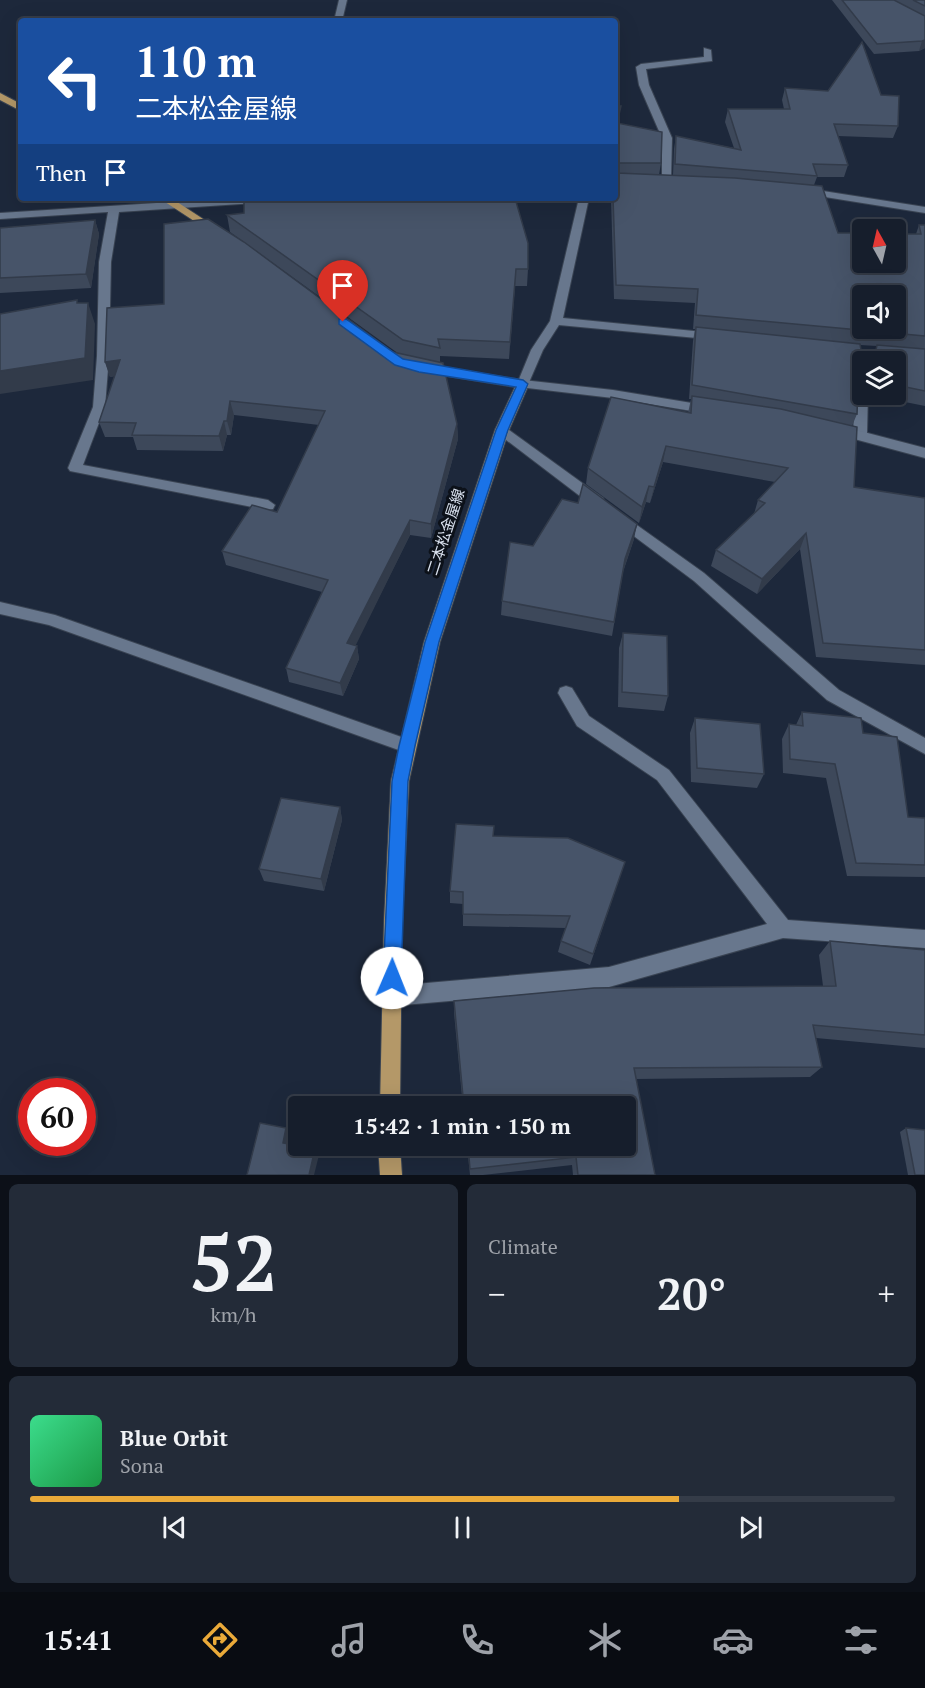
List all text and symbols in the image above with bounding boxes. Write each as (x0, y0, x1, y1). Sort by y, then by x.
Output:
text: 110 m (135, 33, 256, 89)
icon: left (36, 42, 114, 120)
text: 二本松金屋線 (135, 90, 297, 126)
icon: arrive (99, 156, 132, 189)
text: Then (36, 158, 87, 187)
north arrow (852, 219, 906, 273)
map controls (852, 219, 906, 405)
pin (317, 260, 368, 322)
icon: arrive (326, 269, 359, 302)
button: sound (852, 285, 906, 339)
button: layers (852, 351, 906, 405)
street label: 二本松金屋線 (422, 486, 468, 578)
position arrow (360, 946, 424, 1010)
speed limit sign: 60 (18, 1078, 96, 1156)
text: 15:42 · 1 min · 150 m (353, 1111, 571, 1140)
text: 52 (189, 1210, 278, 1313)
text: Climate (488, 1233, 558, 1260)
text: 20° (657, 1263, 726, 1323)
text: − (488, 1272, 506, 1315)
text: + (877, 1272, 895, 1315)
text: km/h (210, 1301, 257, 1328)
text: Blue Orbit (120, 1423, 228, 1452)
text: Sona (120, 1452, 164, 1479)
icon: previous (158, 1511, 191, 1544)
icon: pause (446, 1511, 479, 1544)
icon: next (734, 1511, 767, 1544)
icon: directions (199, 1619, 241, 1661)
icon: music (328, 1619, 370, 1661)
icon: phone (456, 1619, 498, 1661)
icon: climate (584, 1619, 626, 1661)
icon: car (712, 1619, 754, 1661)
icon: filters (840, 1619, 882, 1661)
text: 15:41 (43, 1622, 113, 1658)

